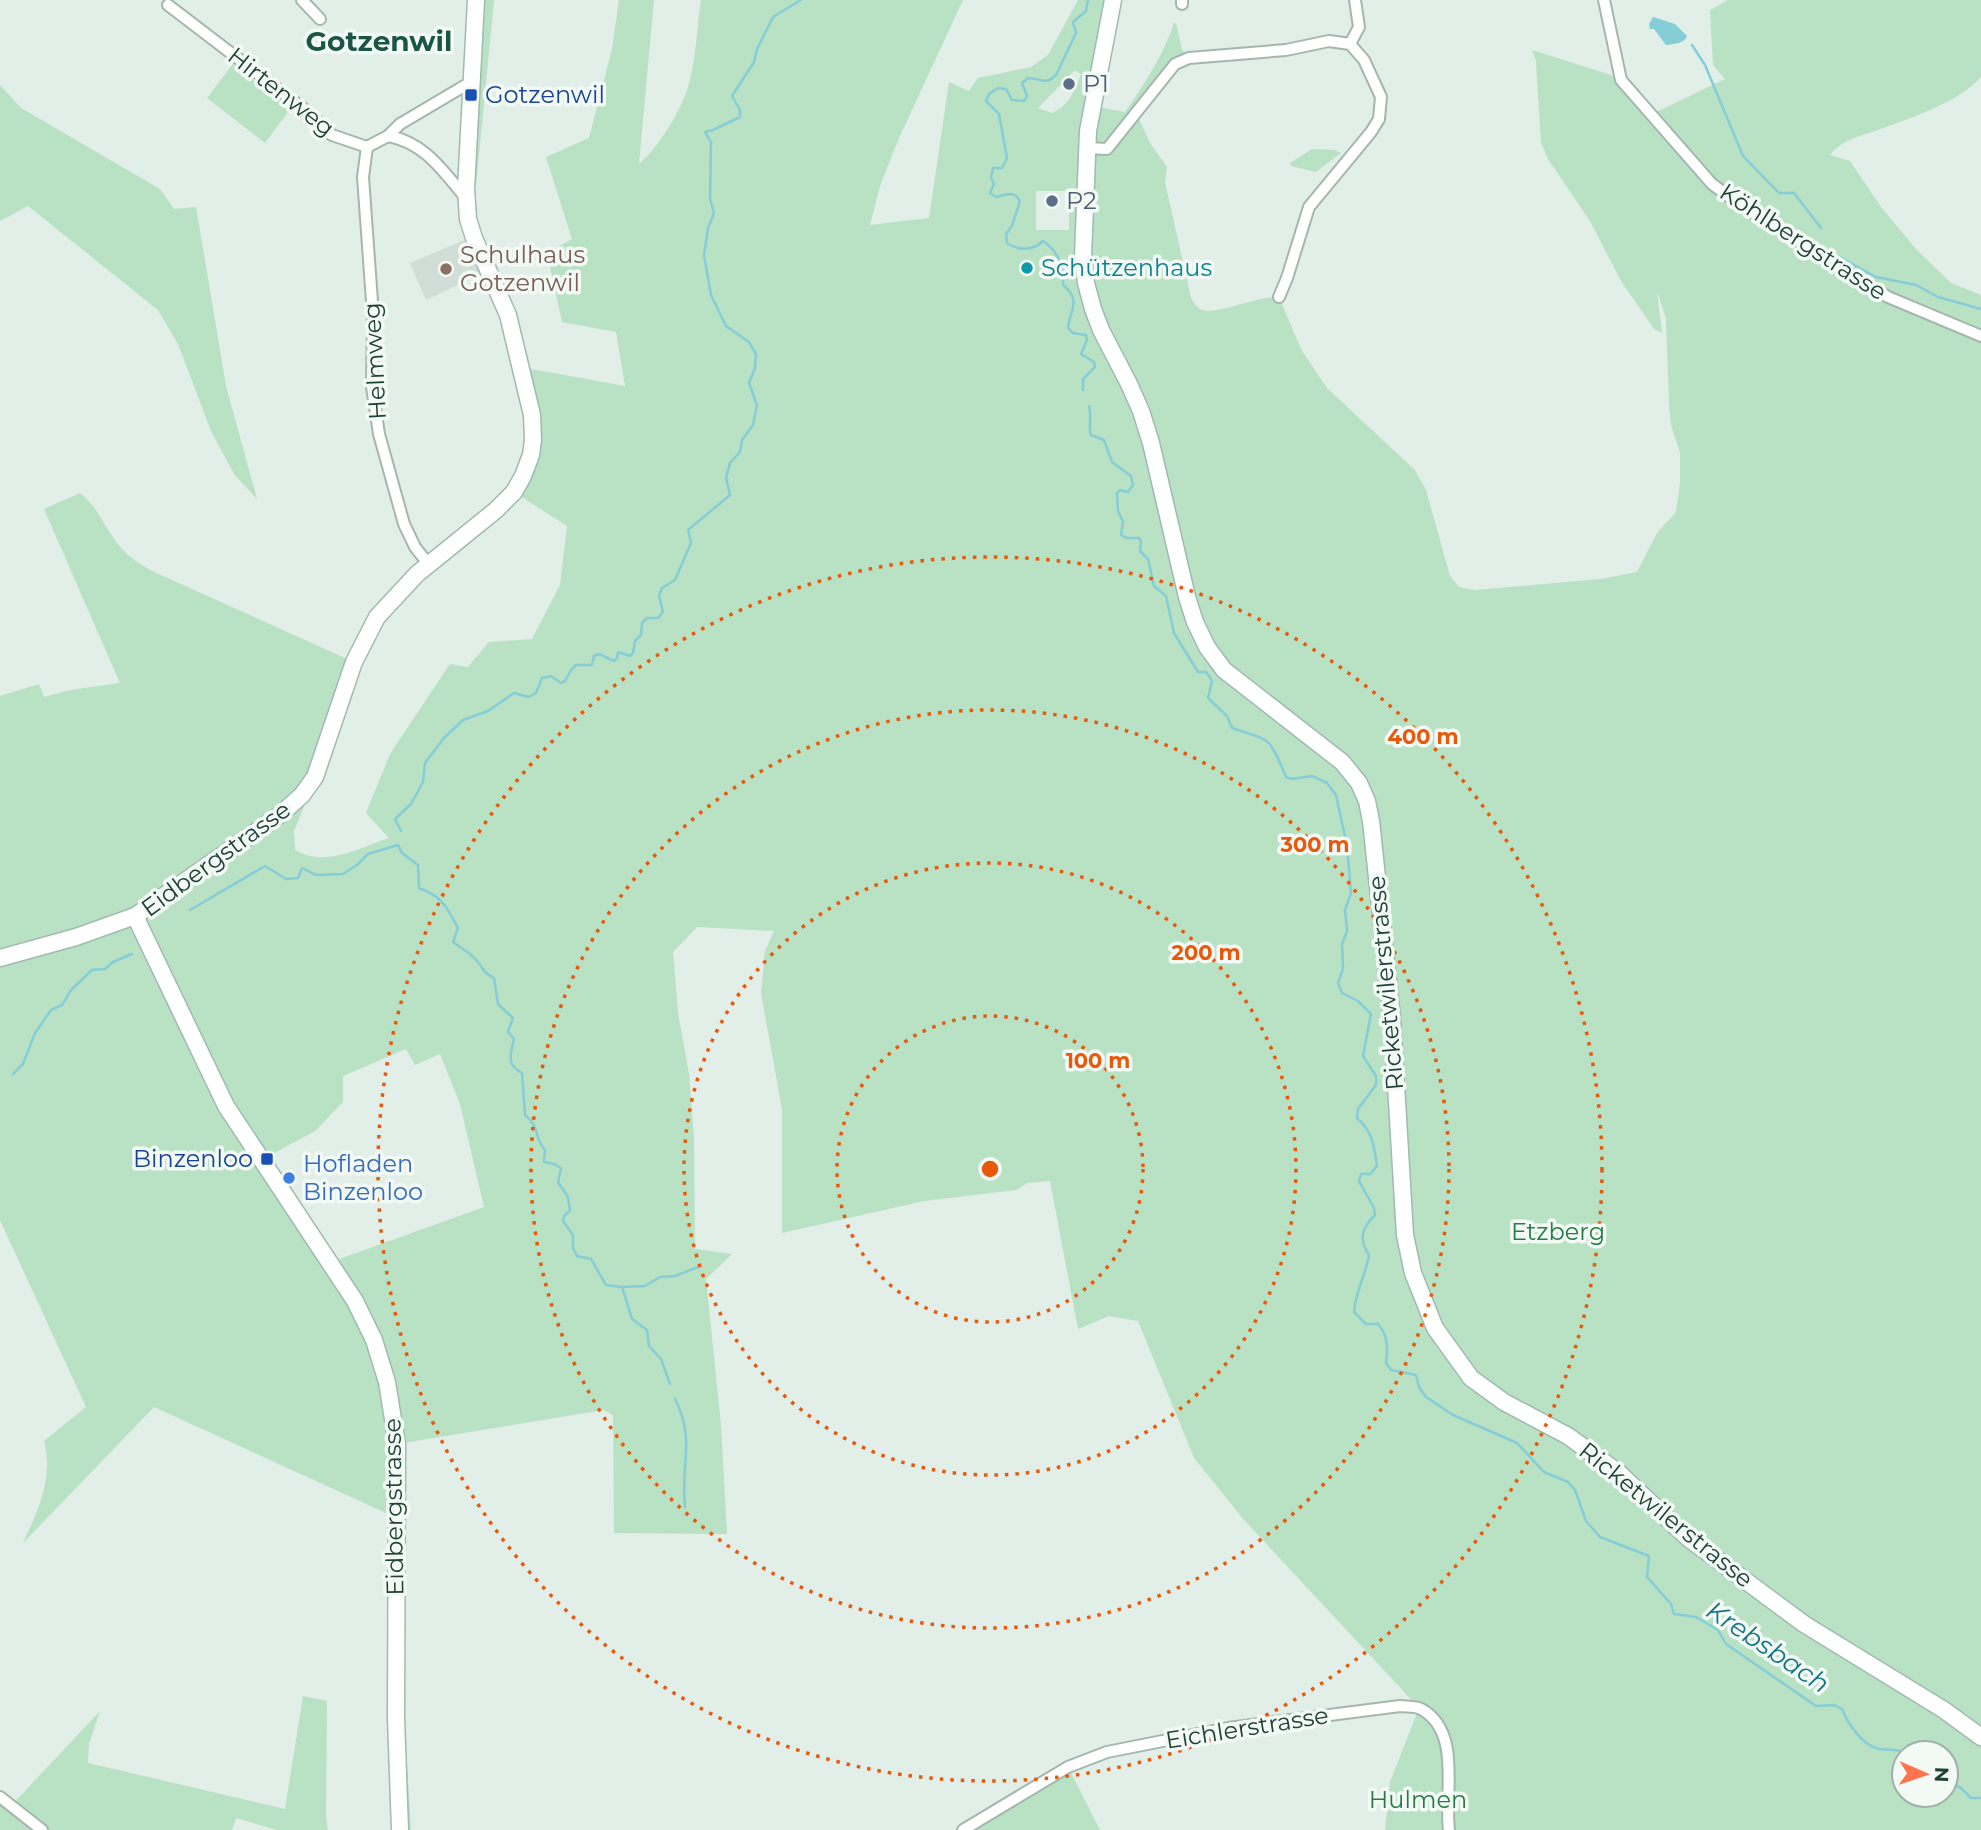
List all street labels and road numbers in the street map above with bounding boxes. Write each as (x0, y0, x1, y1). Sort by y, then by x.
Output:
street label: Hirtenweg (222, 41, 340, 142)
street label: Köhlbergstrasse (1714, 177, 1892, 306)
street label: Helmweg (357, 302, 392, 420)
street label: Eidbergstrasse (135, 795, 296, 922)
street label: Ricketwilerstrasse (1362, 875, 1409, 1092)
street label: Eidbergstrasse (377, 1418, 410, 1596)
street label: Ricketwilerstrasse (1574, 1436, 1759, 1594)
street label: Eichlerstrasse (1163, 1700, 1331, 1755)

